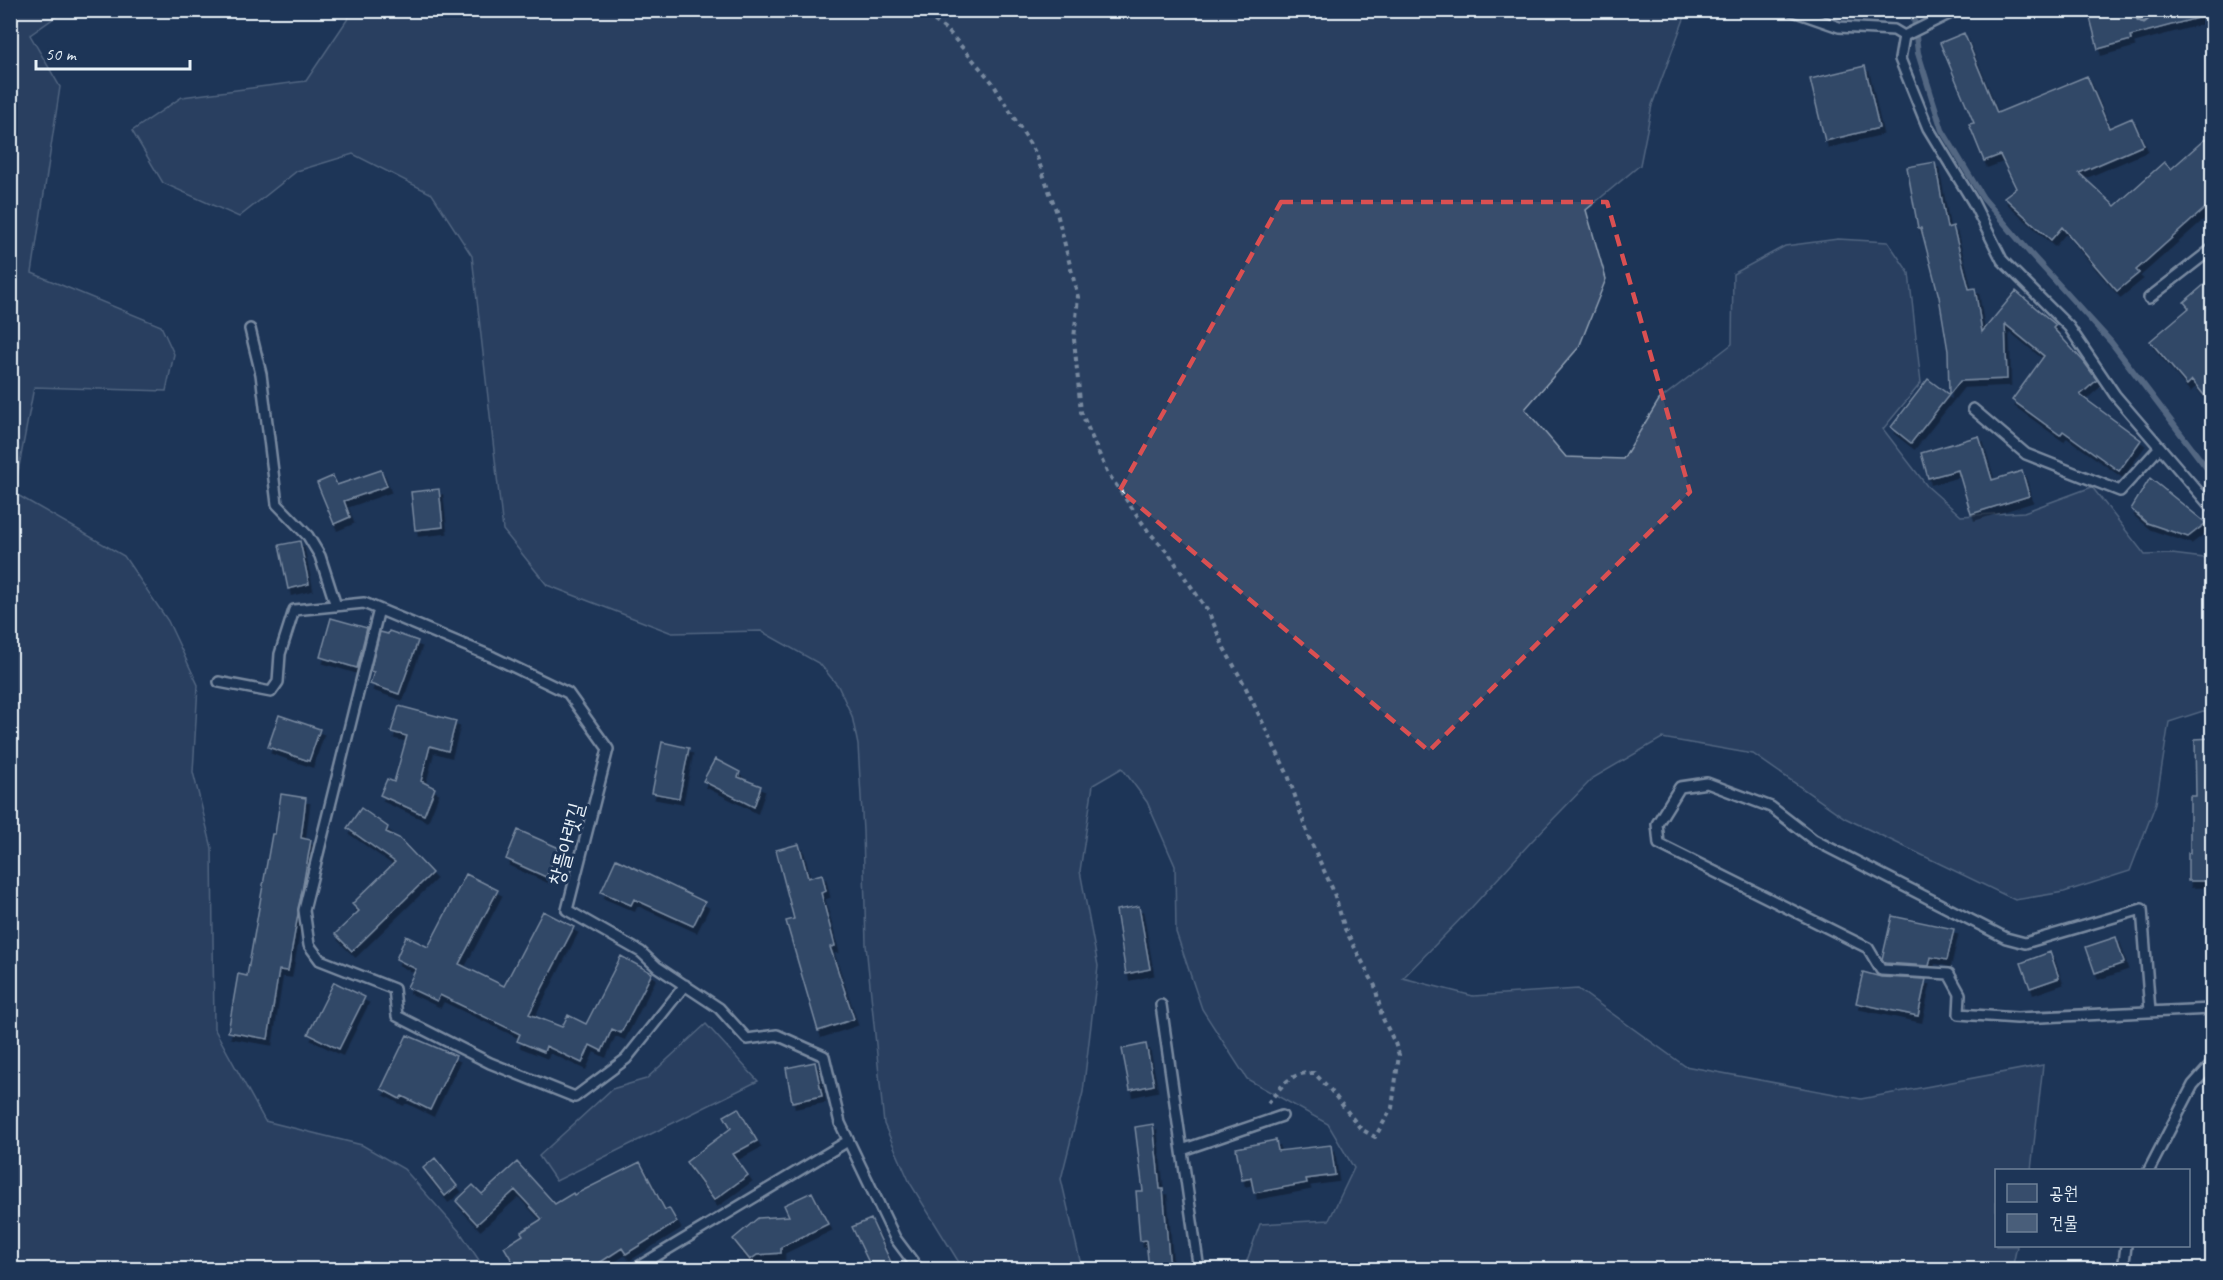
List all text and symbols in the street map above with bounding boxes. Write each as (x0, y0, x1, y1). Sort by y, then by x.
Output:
scale bar (36, 33, 190, 71)
text: 50 m (45, 43, 78, 65)
street label: 창뜰아랫길 (543, 800, 590, 888)
legend (1995, 1169, 2190, 1247)
text: 공원 (2049, 1182, 2078, 1204)
text: 건물 (2049, 1212, 2078, 1234)

